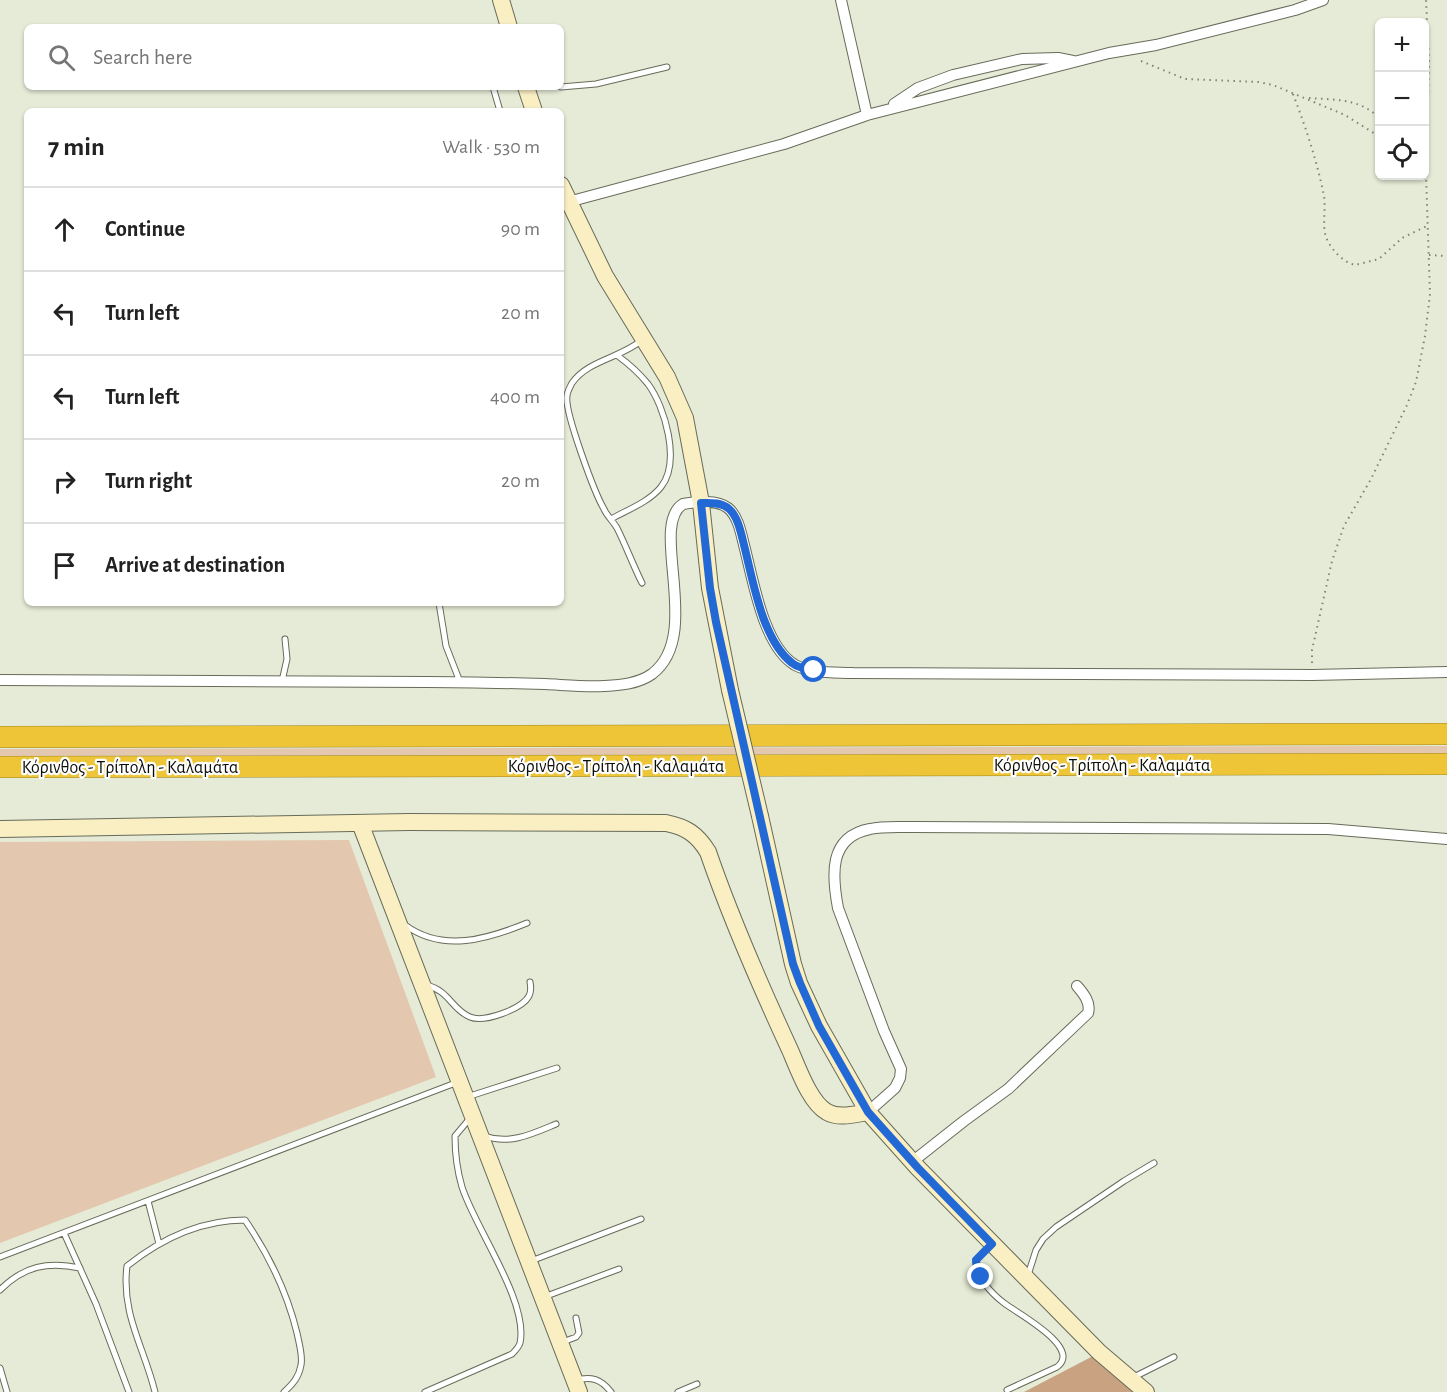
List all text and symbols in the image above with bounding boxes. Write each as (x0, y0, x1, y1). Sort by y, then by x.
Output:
map controls (1375, 18, 1429, 180)
button: + (1375, 18, 1429, 72)
search box (24, 24, 564, 90)
icon: search (45, 41, 78, 74)
text: Search here (93, 46, 192, 68)
button: − (1375, 72, 1429, 126)
button: locate (1375, 126, 1429, 180)
text: 7 min (48, 134, 105, 160)
text: Walk · 530 m (442, 137, 540, 157)
icon: ahead (48, 213, 81, 246)
text: Continue (105, 218, 185, 240)
text: 90 m (501, 219, 540, 239)
icon: left (48, 297, 81, 330)
text: Turn left (105, 302, 179, 324)
text: 20 m (501, 303, 540, 323)
icon: left (48, 381, 81, 414)
text: Turn left (105, 386, 179, 408)
text: 400 m (490, 387, 540, 407)
icon: right (48, 465, 81, 498)
text: Turn right (105, 470, 192, 492)
text: 20 m (501, 471, 540, 491)
icon: arrive (48, 549, 81, 582)
text: Arrive at destination (105, 554, 285, 576)
route start (800, 656, 826, 682)
street label: Κόρινθος - Τρίπολη - Καλαμάτα (994, 756, 1210, 775)
street label: Κόρινθος - Τρίπολη - Καλαμάτα (508, 757, 724, 776)
street label: Κόρινθος - Τρίπολη - Καλαμάτα (22, 758, 238, 777)
route end (967, 1263, 993, 1289)

